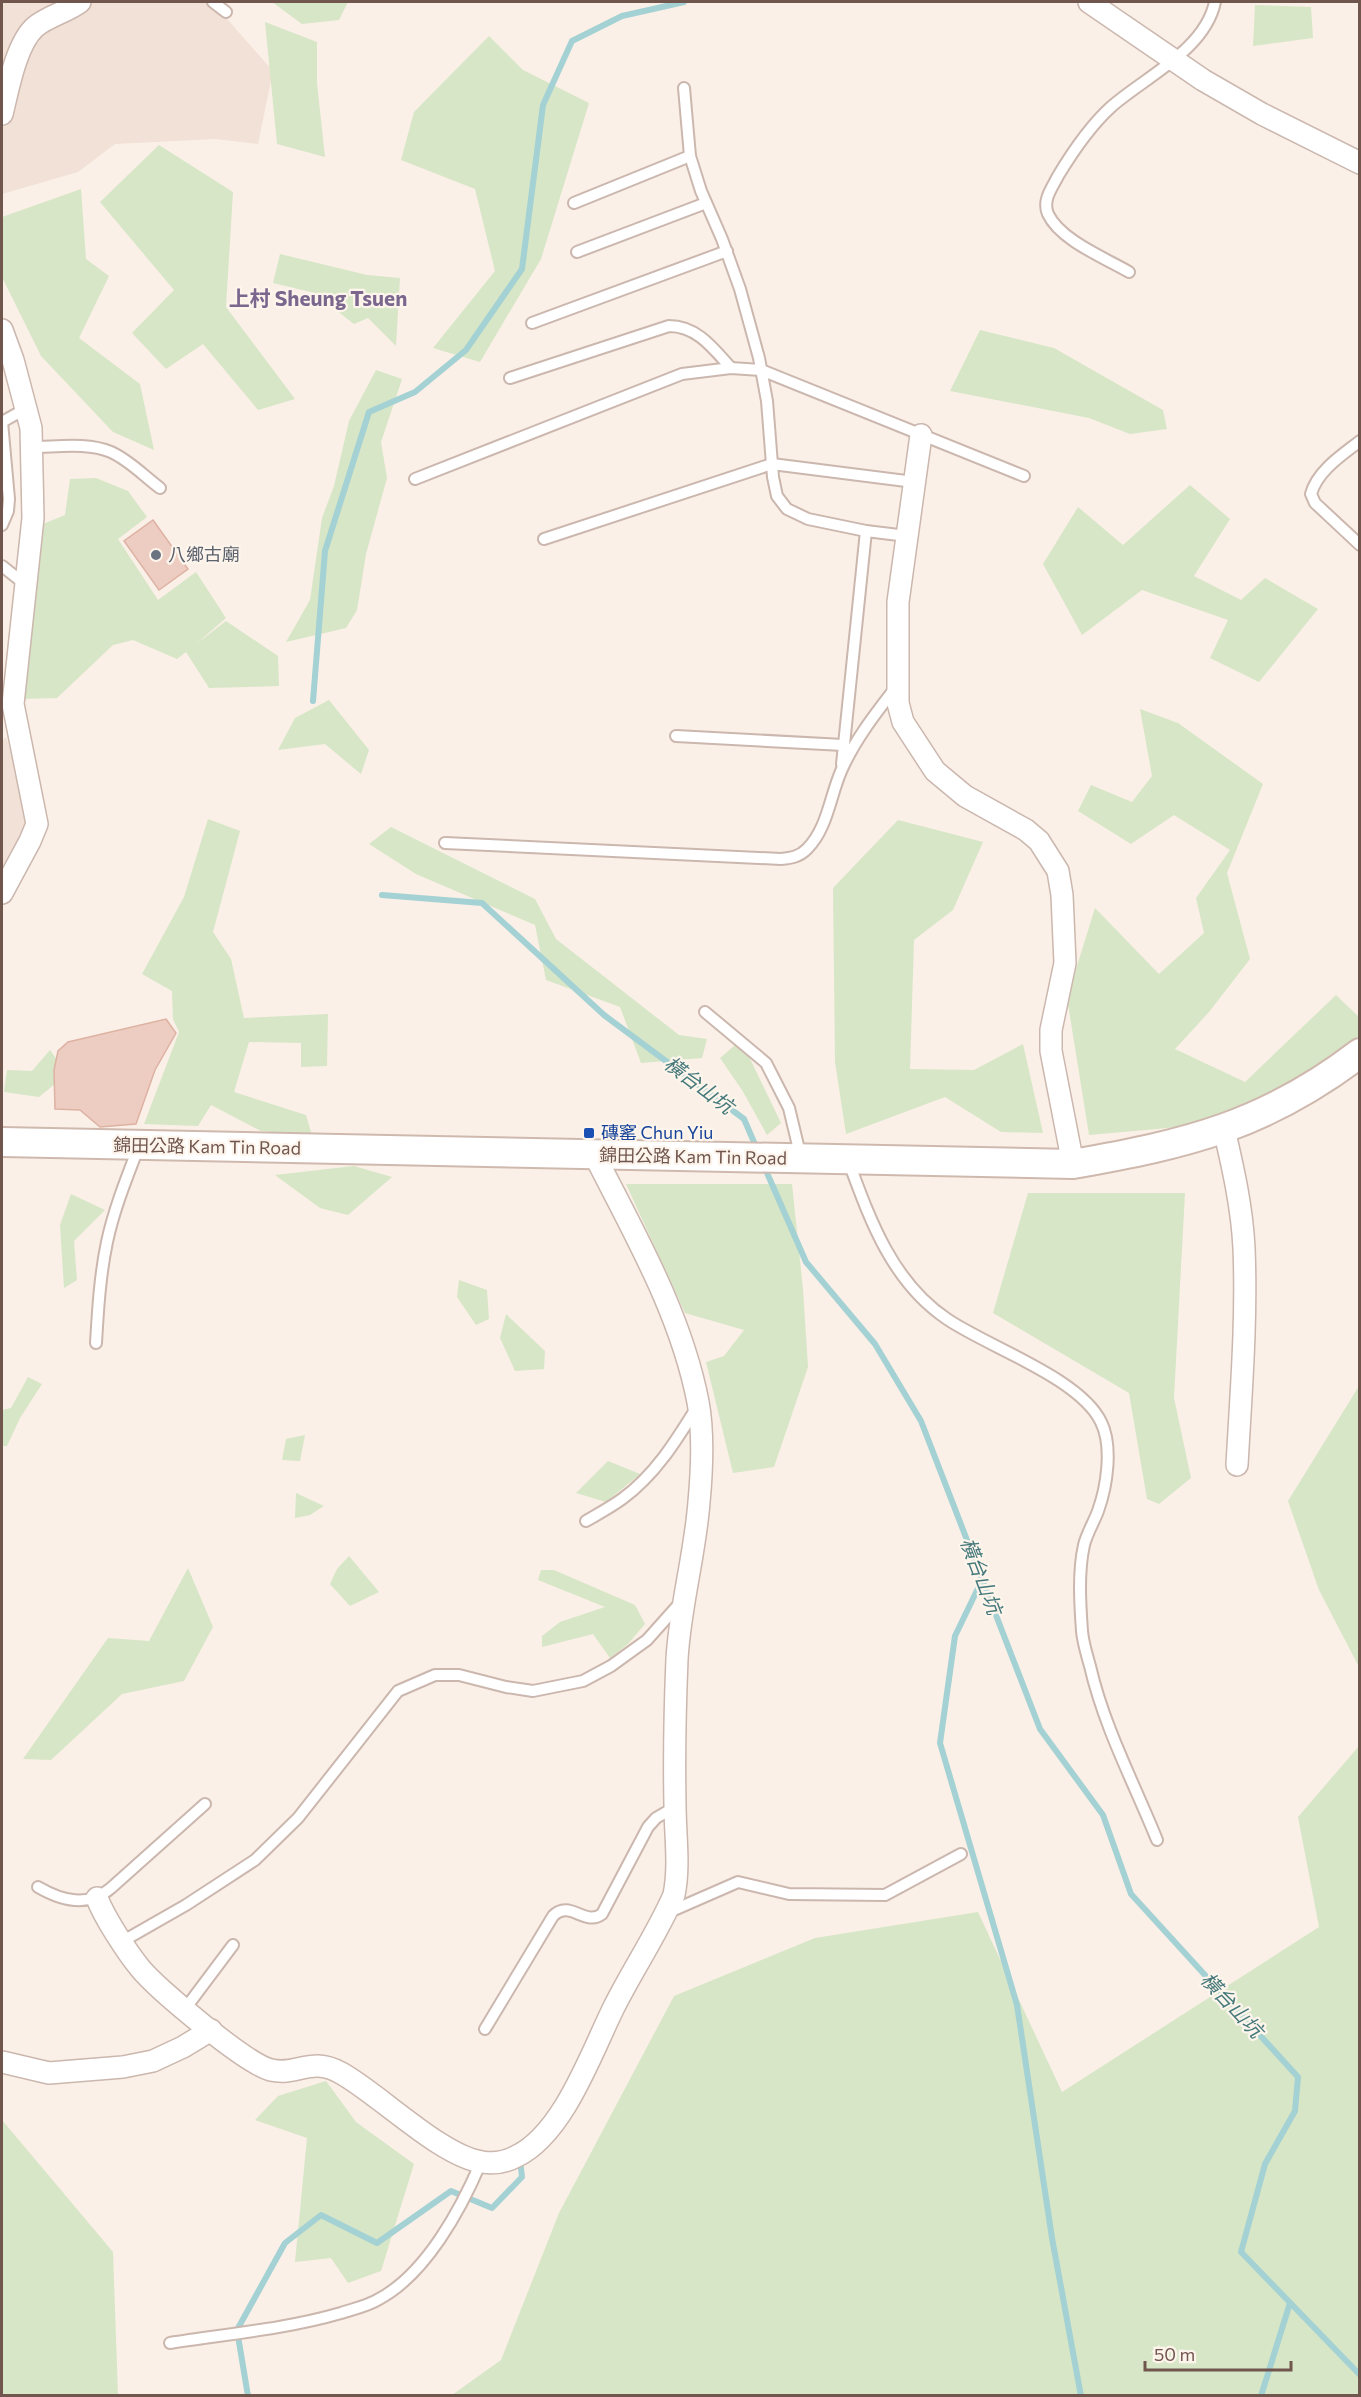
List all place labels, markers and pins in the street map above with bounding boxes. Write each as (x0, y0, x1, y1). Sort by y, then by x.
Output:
place label: 八鄉古廟 (168, 543, 240, 565)
marker: 八鄉古廟 (149, 548, 163, 562)
place label: 磚窰 Chun Yiu (601, 1121, 713, 1143)
marker: 磚窰 Chun Yiu (582, 1126, 596, 1140)

